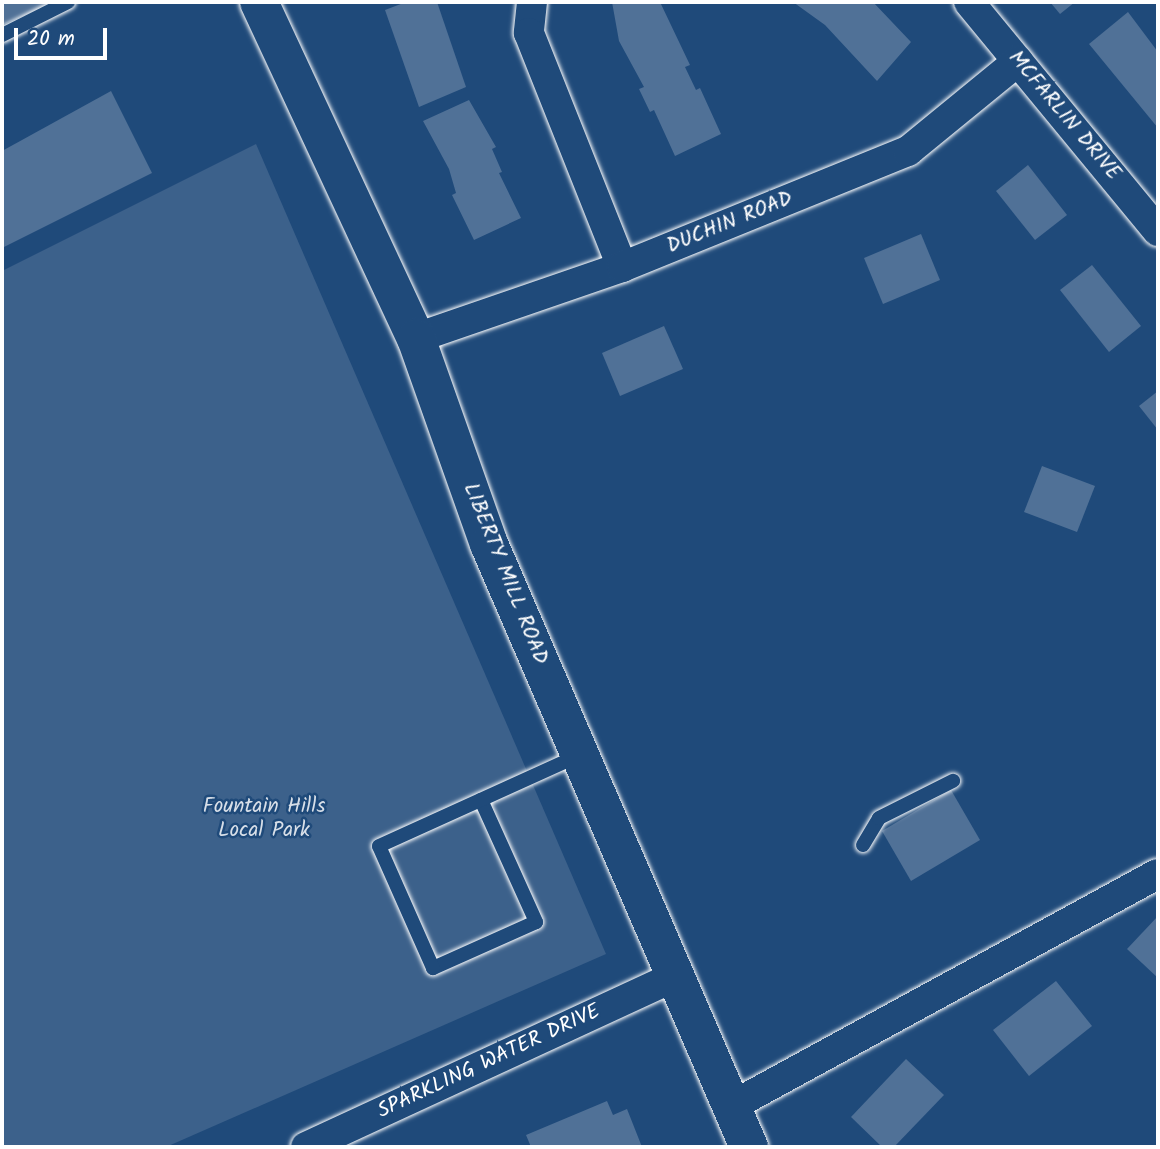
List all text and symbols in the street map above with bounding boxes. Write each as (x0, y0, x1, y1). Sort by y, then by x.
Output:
scale bar (18, 14, 110, 58)
text: 20 m (27, 23, 75, 56)
street label: MCFARLIN DRIVE (1002, 46, 1126, 186)
street label: DUCHIN ROAD (663, 186, 797, 260)
street label: LIBERTY MILL ROAD (457, 480, 553, 668)
park label: Fountain Hills Local Park (203, 794, 325, 844)
street label: SPARKLING WATER DRIVE (374, 999, 604, 1125)

